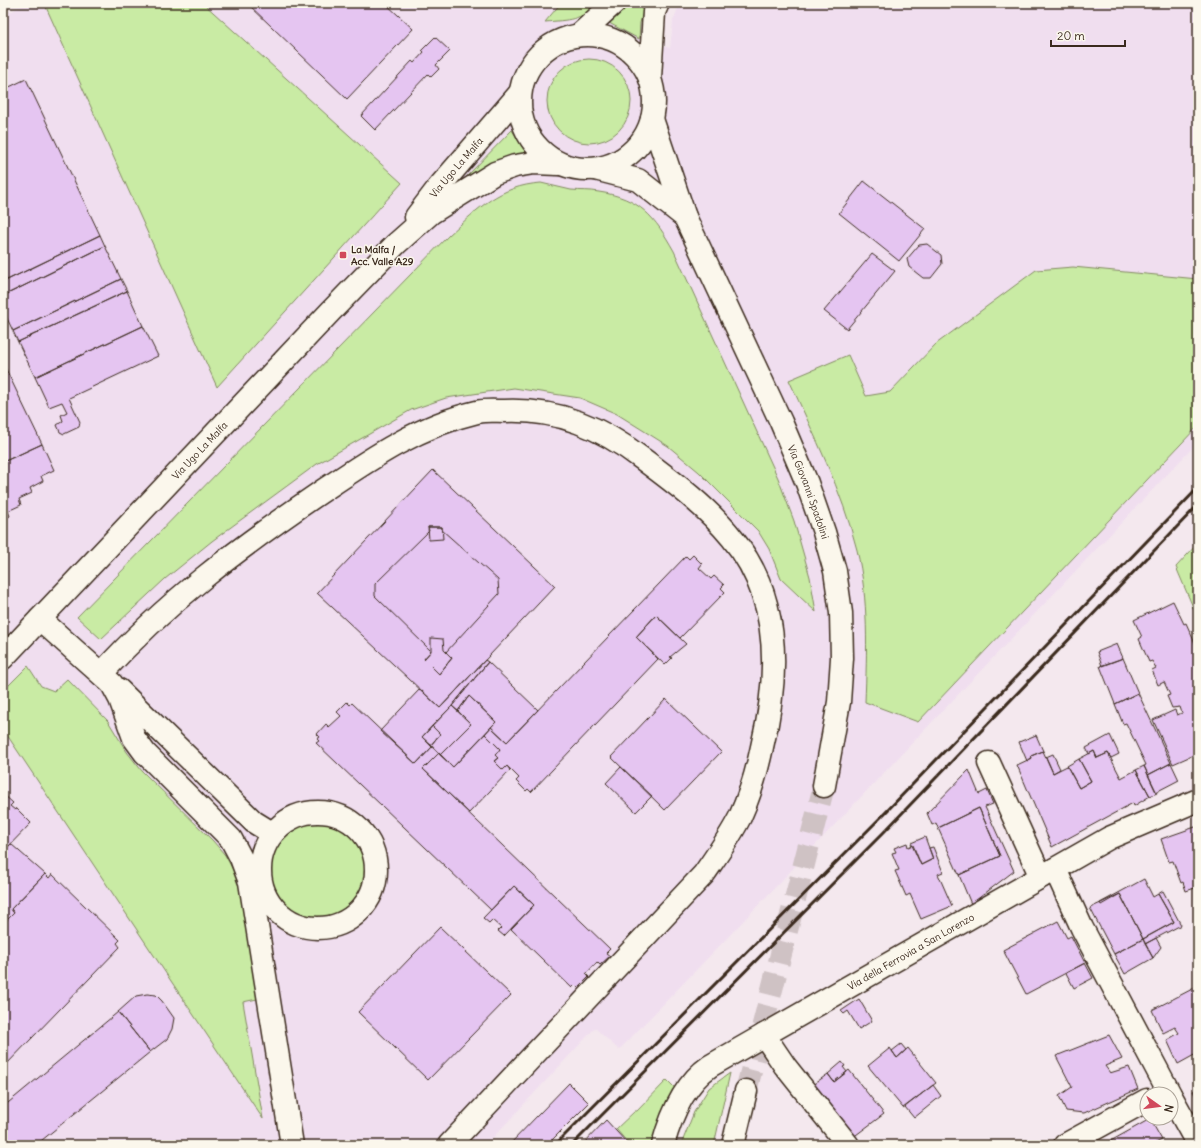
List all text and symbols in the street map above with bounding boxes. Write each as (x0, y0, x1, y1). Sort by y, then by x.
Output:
scale bar (1051, 22, 1125, 48)
text: 20 m (1057, 28, 1085, 43)
street label: Via Ugo La Malfa (427, 134, 486, 200)
place label: La Malfa / Acc. Valle A29 (351, 243, 414, 268)
marker: La Malfa / Acc. Valle A29 (338, 250, 348, 260)
street label: Via Ugo La Malfa (169, 418, 231, 482)
street label: Via Giovanni Spadolini (785, 443, 832, 540)
street label: Via della Ferrovia a San Lorenzo (845, 910, 977, 993)
north arrow (1139, 1086, 1179, 1126)
text: N (1161, 1103, 1176, 1114)

